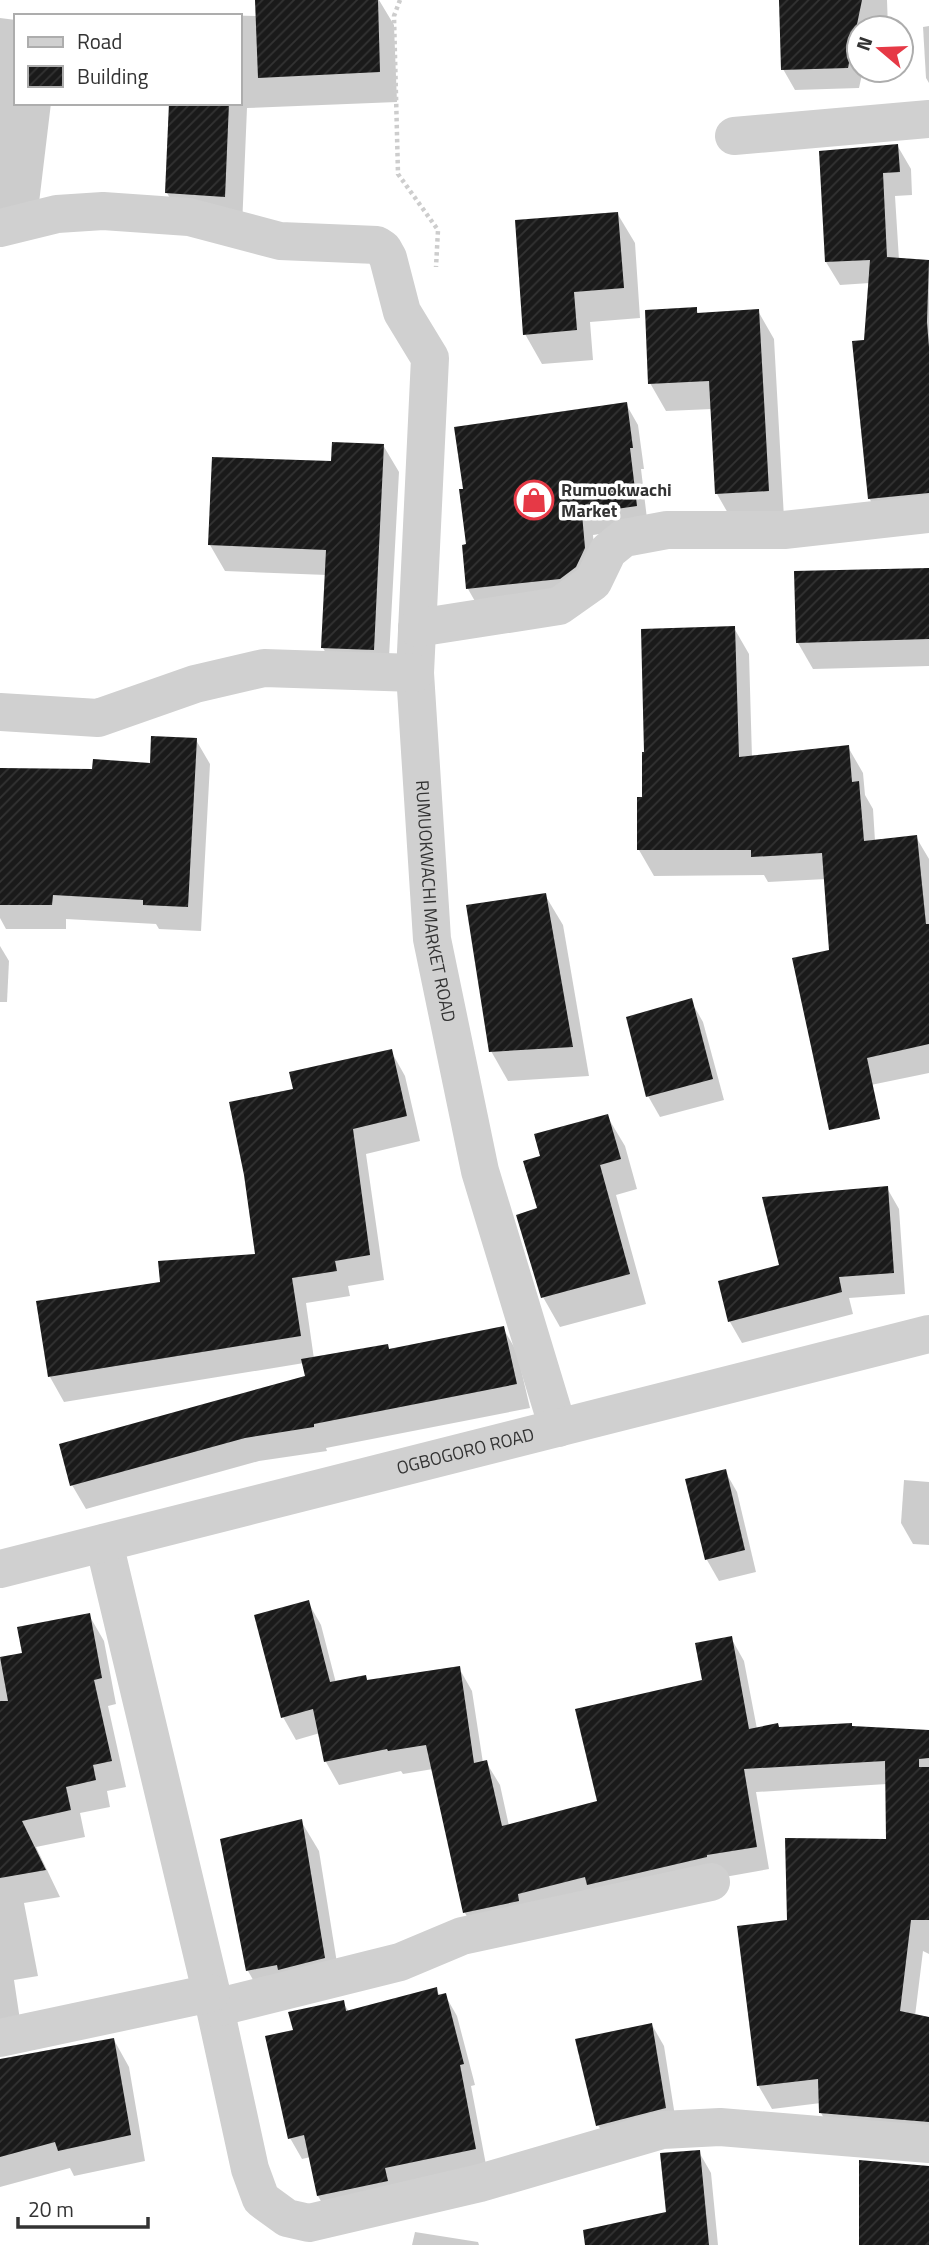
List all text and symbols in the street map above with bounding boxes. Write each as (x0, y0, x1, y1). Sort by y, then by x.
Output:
legend (14, 14, 242, 105)
north arrow (845, 14, 915, 84)
text: Road (77, 25, 122, 57)
text: N (848, 32, 879, 54)
text: Building (77, 60, 149, 92)
place label: Rumuokwachi Market (561, 476, 672, 524)
shop icon: Rumuokwachi Market (513, 479, 555, 521)
street label: RUMUOKWACHI MARKET ROAD (409, 779, 463, 1025)
street label: OGBOGORO ROAD (394, 1420, 537, 1481)
scale bar (18, 2186, 147, 2230)
text: 20 m (28, 2193, 74, 2225)

